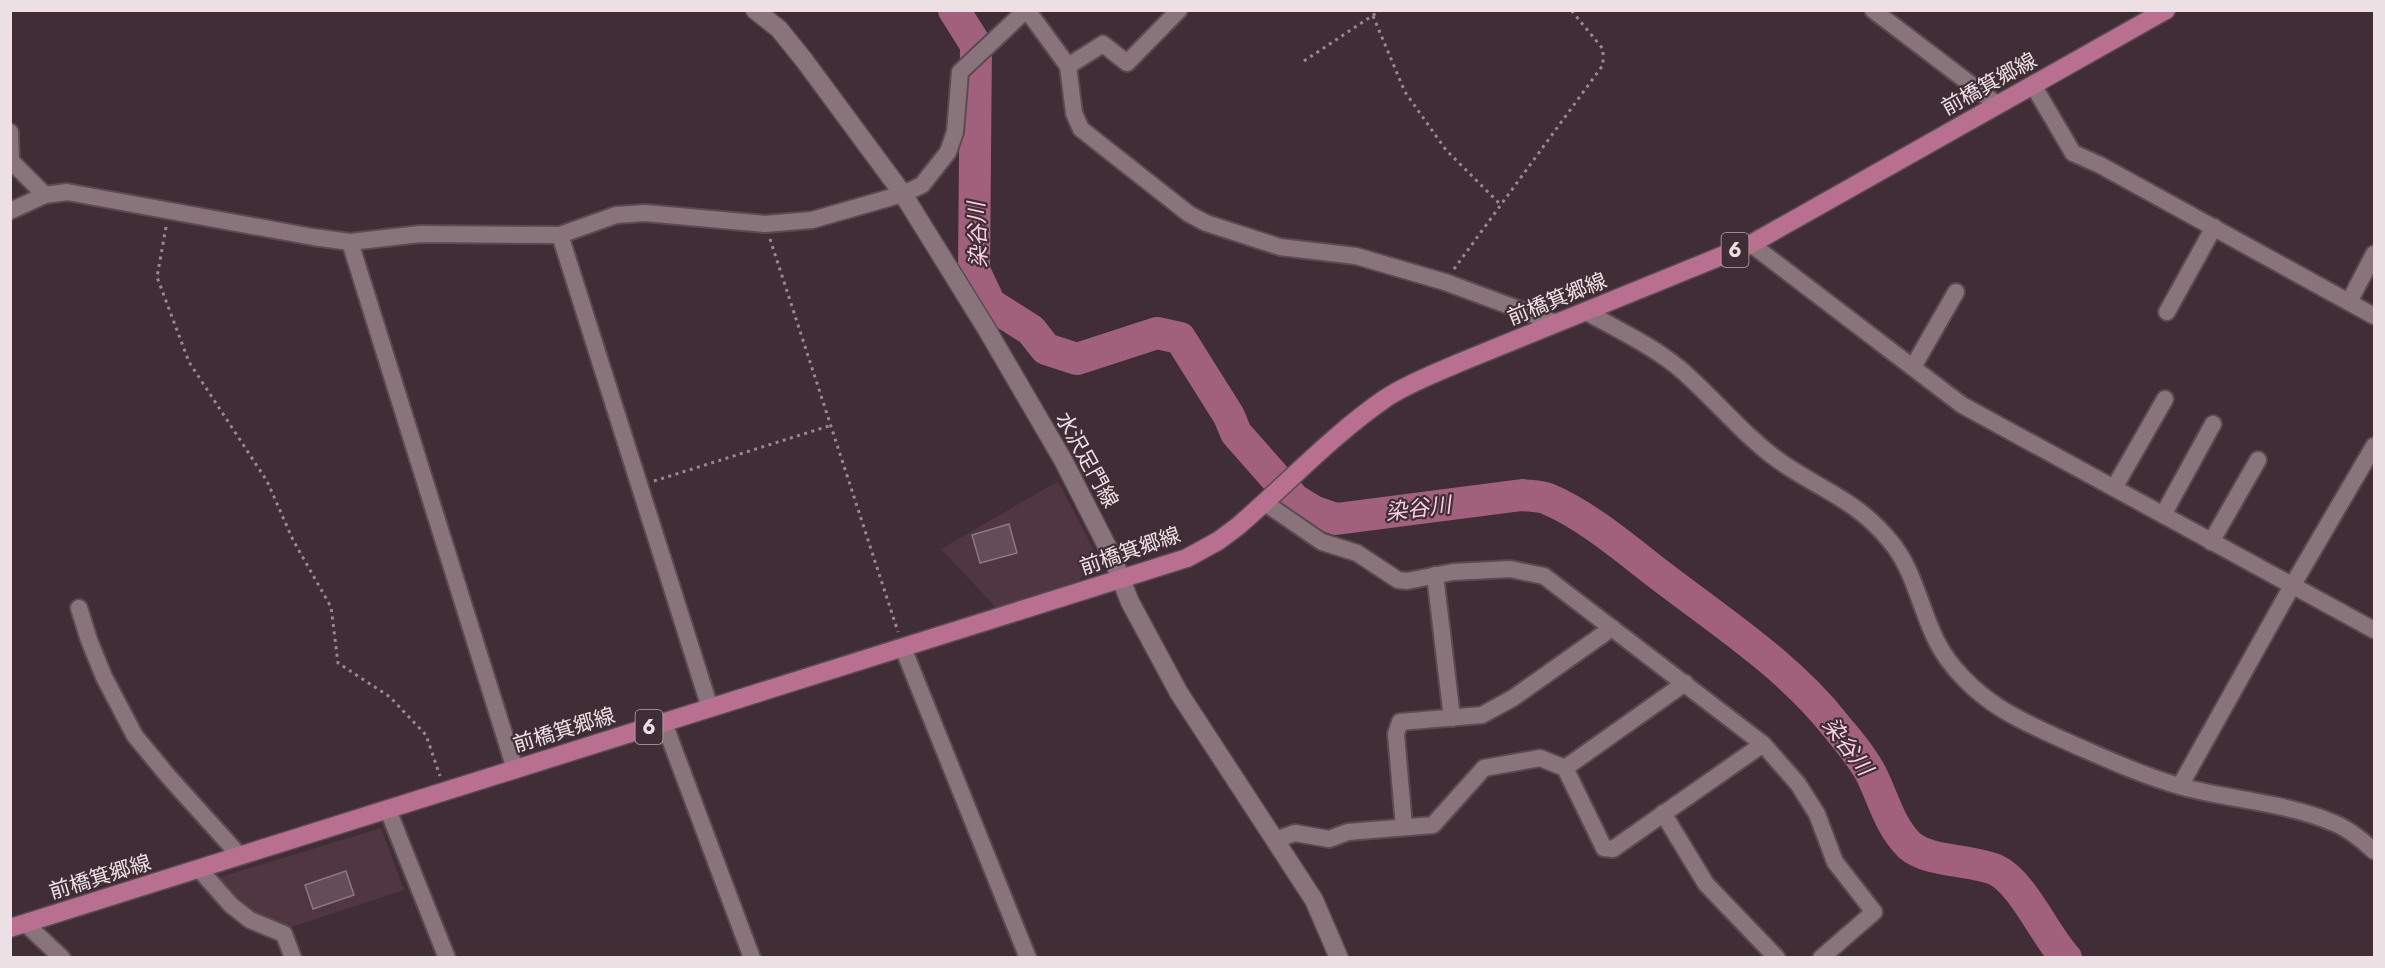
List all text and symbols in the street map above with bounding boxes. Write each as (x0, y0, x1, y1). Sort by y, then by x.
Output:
street label: 前橋箕郷線 (1936, 45, 2042, 123)
water label: 染谷川 (960, 199, 994, 269)
road number: 6 (1722, 233, 1748, 267)
street label: 前橋箕郷線 (1503, 265, 1611, 333)
street label: 水沢足門線 (1048, 407, 1126, 513)
water label: 染谷川 (1383, 488, 1455, 528)
street label: 前橋箕郷線 (1075, 520, 1185, 582)
street label: 前橋箕郷線 (509, 700, 619, 760)
road number: 6 (636, 710, 662, 744)
water label: 染谷川 (1815, 710, 1882, 784)
street label: 前橋箕郷線 (45, 847, 155, 907)

